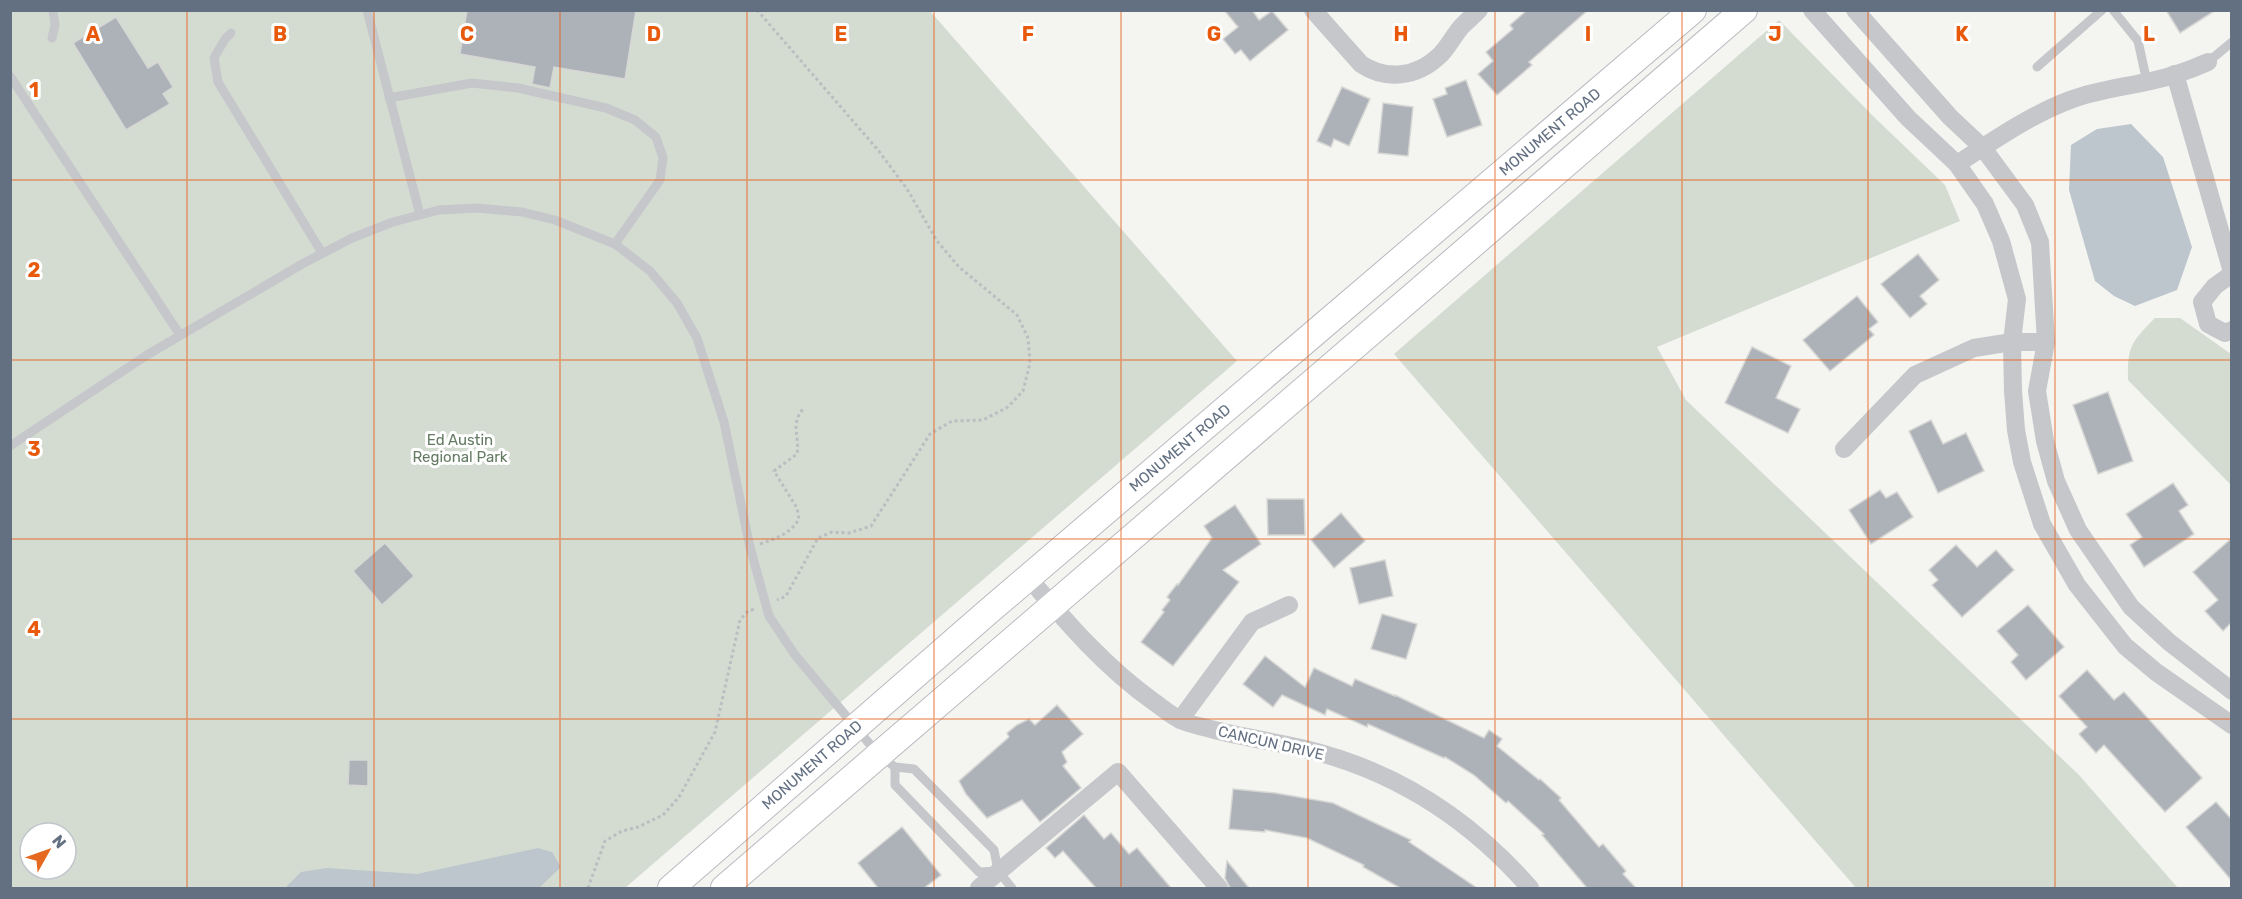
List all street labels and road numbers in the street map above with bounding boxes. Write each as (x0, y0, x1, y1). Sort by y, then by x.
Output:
street label: MONUMENT ROAD (1496, 84, 1604, 180)
street label: MONUMENT ROAD (1126, 400, 1234, 496)
street label: MONUMENT ROAD (758, 717, 866, 813)
street label: CANCUN DRIVE (1216, 722, 1326, 764)

